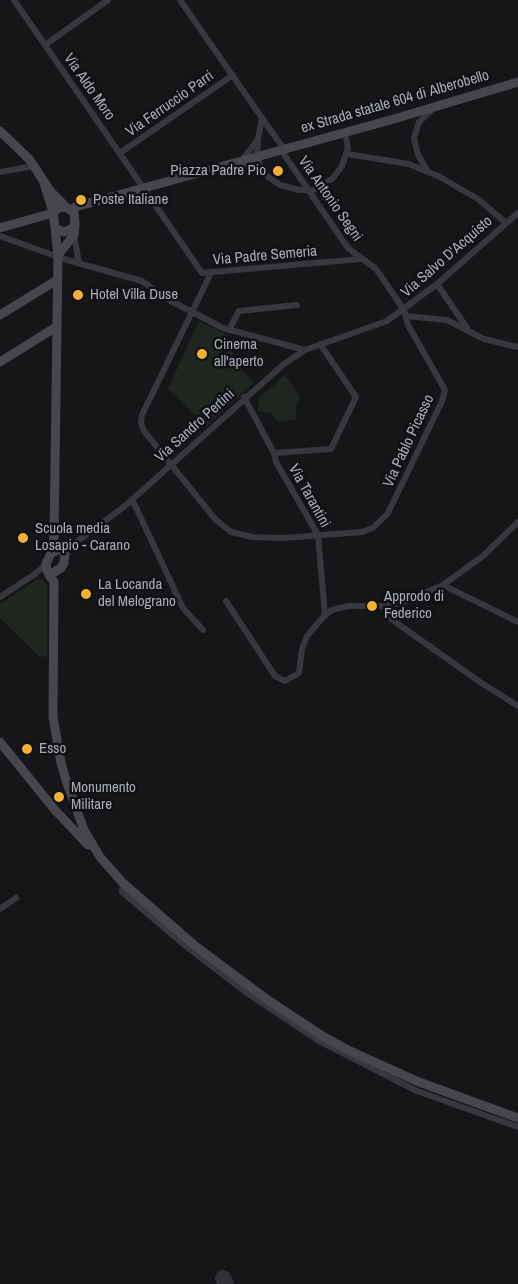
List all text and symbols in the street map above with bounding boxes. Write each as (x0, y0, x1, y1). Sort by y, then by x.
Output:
street label: Via Aldo Moro (59, 50, 119, 124)
street label: ex Strada statale 604 di Alberobello (299, 66, 491, 138)
street label: Via Ferruccio Parri (123, 67, 217, 141)
street label: Via Antonio Segni (294, 153, 366, 245)
place label: Piazza Padre Pio (170, 162, 266, 180)
marker: Piazza Padre Pio (271, 164, 285, 178)
place label: Poste Italiane (93, 191, 168, 209)
marker: Poste Italiane (74, 193, 88, 207)
street label: Via Salvo D'Acquisto (398, 212, 496, 302)
street label: Via Padre Semeria (212, 242, 318, 270)
place label: Hotel Villa Duse (90, 286, 178, 304)
marker: Hotel Villa Duse (71, 288, 85, 302)
place label: Cinema all'aperto (214, 336, 264, 371)
marker: Cinema all'aperto (195, 347, 209, 361)
street label: Via Sandro Pertini (151, 386, 239, 466)
street label: Via Pablo Picasso (380, 392, 438, 490)
street label: Via Tarantini (284, 461, 334, 531)
place label: Scuola media Losapio - Carano (35, 520, 130, 555)
marker: Scuola media Losapio - Carano (16, 531, 30, 545)
place label: La Locanda del Melograno (98, 576, 176, 611)
marker: La Locanda del Melograno (79, 587, 93, 601)
place label: Approdo di Federico (384, 588, 444, 623)
marker: Approdo di Federico (365, 599, 379, 613)
place label: Esso (39, 740, 66, 758)
marker: Esso (20, 742, 34, 756)
place label: Monumento Militare (71, 779, 136, 814)
marker: Monumento Militare (52, 790, 66, 804)

